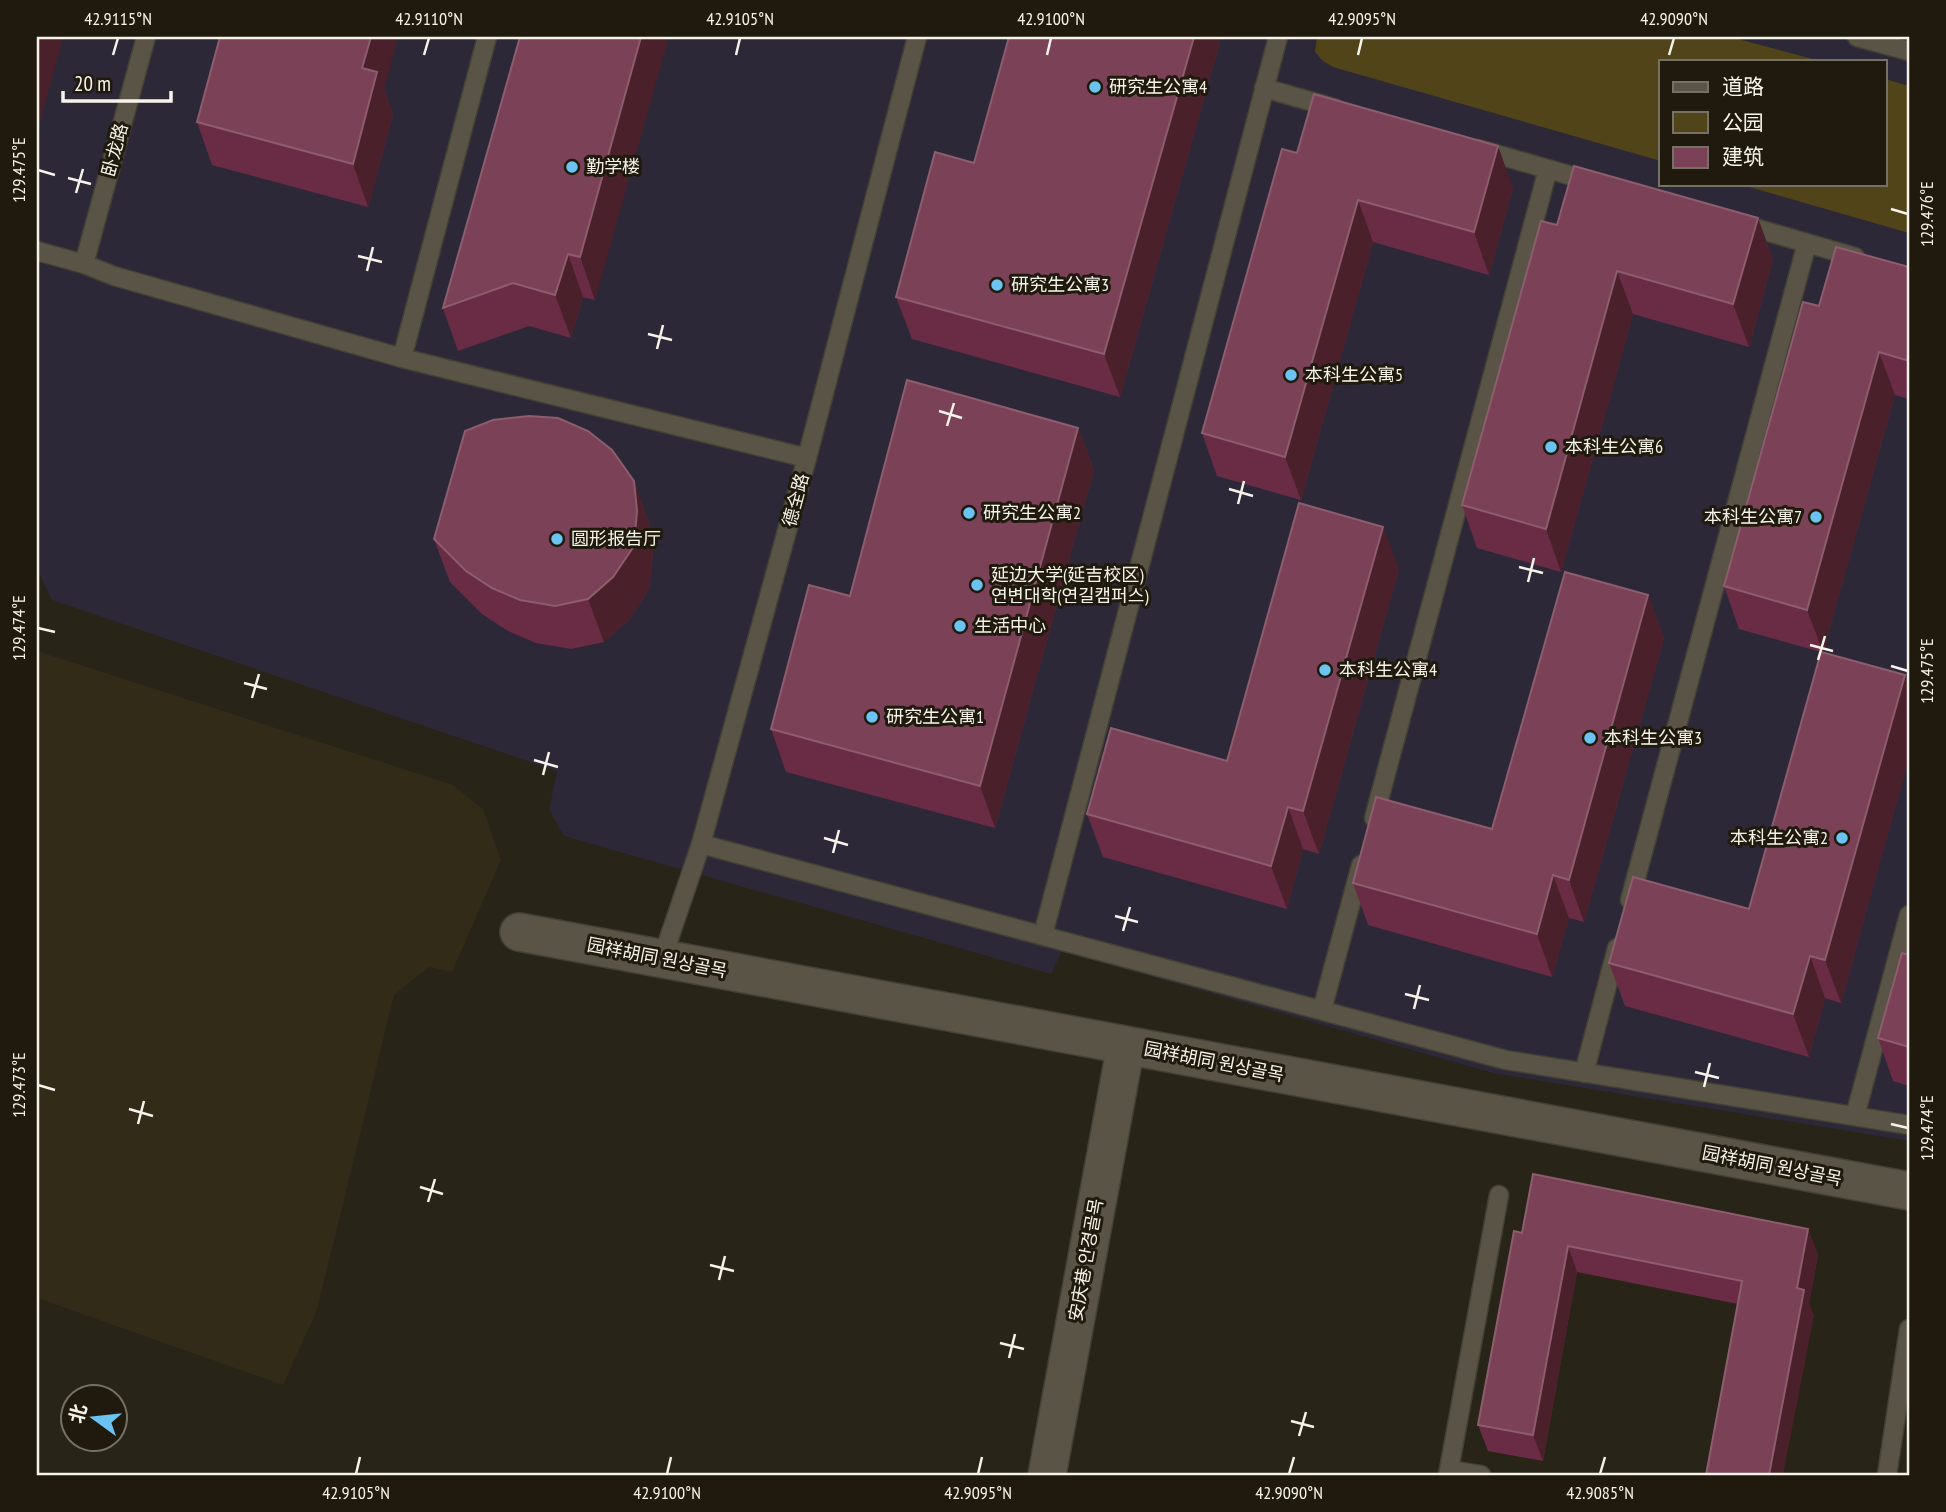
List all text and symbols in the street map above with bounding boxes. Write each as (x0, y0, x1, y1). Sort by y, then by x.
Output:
text: 42.9115°N (84, 7, 152, 30)
text: 42.9110°N (395, 7, 463, 30)
text: 42.9105°N (706, 7, 774, 30)
text: 42.9100°N (1017, 7, 1085, 30)
text: 42.9095°N (1328, 7, 1396, 30)
text: 42.9090°N (1640, 7, 1708, 30)
scale bar (63, 60, 172, 104)
legend (1659, 60, 1886, 186)
text: 20 m (74, 70, 111, 97)
text: 道路 (1722, 73, 1764, 100)
place label: 研究生公寓4 (1109, 75, 1207, 98)
marker: 研究生公寓4 (1087, 79, 1103, 95)
text: 公园 (1722, 109, 1764, 136)
street label: 卧龙路 (96, 121, 133, 179)
text: 129.475°E (7, 137, 30, 203)
text: 建筑 (1722, 143, 1764, 170)
place label: 勤学楼 (586, 155, 640, 178)
marker: 勤学楼 (564, 159, 580, 175)
text: 129.476°E (1915, 181, 1938, 247)
place label: 研究生公寓3 (1011, 273, 1109, 296)
marker: 研究生公寓3 (989, 277, 1005, 293)
place label: 本科生公寓5 (1305, 363, 1403, 386)
marker: 本科生公寓5 (1283, 367, 1299, 383)
place label: 本科生公寓6 (1565, 435, 1663, 458)
marker: 本科生公寓6 (1543, 439, 1559, 455)
street label: 德全路 (777, 471, 814, 529)
place label: 研究生公寓2 (983, 501, 1081, 524)
marker: 研究生公寓2 (961, 505, 977, 521)
place label: 本科生公寓7 (1704, 505, 1802, 528)
marker: 本科生公寓7 (1808, 509, 1824, 525)
place label: 圆形报告厅 (571, 527, 661, 550)
marker: 圆形报告厅 (549, 531, 565, 547)
place label: 延边大学(延吉校区) 연변대학(연길캠퍼스) (991, 563, 1149, 607)
marker: 延边大学(延吉校区) 연변대학(연길캠퍼스) (969, 577, 985, 593)
text: 129.474°E (7, 595, 30, 661)
place label: 生活中心 (974, 614, 1046, 637)
marker: 生活中心 (952, 618, 968, 634)
text: 129.475°E (1915, 638, 1938, 704)
place label: 本科生公寓4 (1339, 658, 1437, 681)
marker: 本科生公寓4 (1317, 662, 1333, 678)
place label: 研究生公寓1 (886, 705, 984, 728)
marker: 研究生公寓1 (864, 709, 880, 725)
place label: 本科生公寓3 (1604, 726, 1702, 749)
marker: 本科生公寓3 (1582, 730, 1598, 746)
place label: 本科生公寓2 (1730, 826, 1828, 849)
marker: 本科生公寓2 (1834, 830, 1850, 846)
street label: 园祥胡同 원상골목 (585, 933, 729, 982)
street label: 园祥胡同 원상골목 (1142, 1037, 1286, 1086)
text: 129.473°E (7, 1052, 30, 1118)
text: 129.474°E (1915, 1095, 1938, 1161)
street label: 园祥胡同 원상골목 (1700, 1141, 1844, 1190)
street label: 安庆巷 안경골목 (1063, 1197, 1108, 1323)
north arrow (60, 1382, 130, 1452)
text: 北 (64, 1401, 92, 1426)
text: 42.9105°N (322, 1481, 390, 1504)
text: 42.9100°N (633, 1481, 701, 1504)
text: 42.9095°N (944, 1481, 1012, 1504)
text: 42.9090°N (1255, 1481, 1323, 1504)
text: 42.9085°N (1566, 1481, 1634, 1504)

